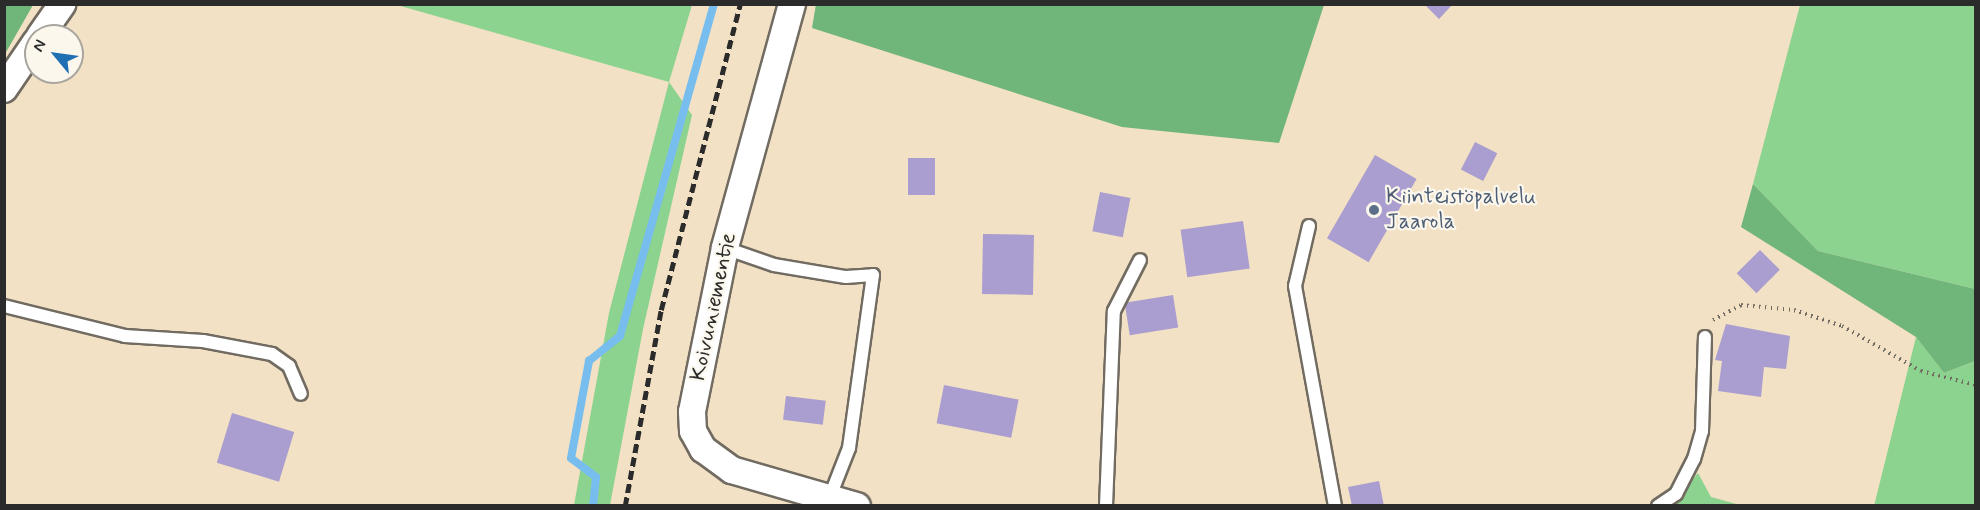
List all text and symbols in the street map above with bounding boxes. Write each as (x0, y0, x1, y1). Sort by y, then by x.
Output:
north arrow (24, 24, 84, 84)
text: N (28, 36, 51, 56)
place label: Kiinteistöpalvelu Jaarola (1386, 184, 1536, 236)
marker: Kiinteistöpalvelu Jaarola (1367, 203, 1381, 217)
street label: Koivuniementie (685, 231, 743, 383)

